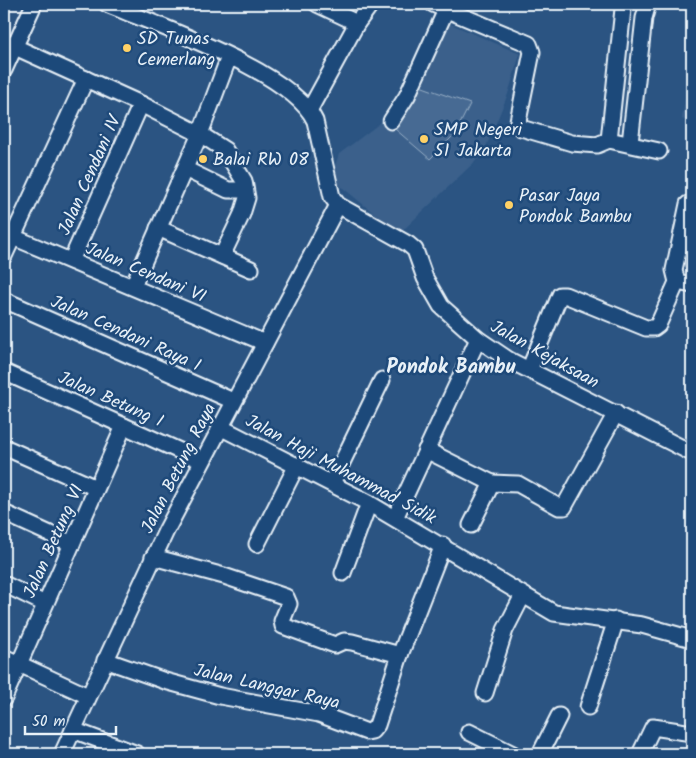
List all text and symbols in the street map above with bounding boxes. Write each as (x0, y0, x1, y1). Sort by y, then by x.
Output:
place label: SD Tunas Cemerlang (137, 25, 215, 75)
marker: SD Tunas Cemerlang (121, 42, 133, 54)
street label: Jalan Cendani IV (51, 110, 130, 240)
place label: SMP Negeri 51 Jakarta (434, 116, 523, 166)
marker: SMP Negeri 51 Jakarta (418, 133, 430, 145)
place label: Balai RW 08 (213, 146, 309, 175)
marker: Balai RW 08 (197, 153, 209, 165)
place label: Pasar Jaya Pondok Bambu (519, 182, 632, 232)
marker: Pasar Jaya Pondok Bambu (503, 199, 515, 211)
street label: Jalan Cendani VI (81, 235, 210, 312)
street label: Jalan Cendani Raya I (45, 288, 205, 381)
street label: Jalan Kejaksaan (484, 313, 604, 397)
district label: Pondok Bambu (387, 352, 516, 384)
street label: Jalan Betung I (53, 364, 168, 437)
street label: Jalan Betung Raya (134, 398, 225, 539)
street label: Jalan Haji Muhammad Sidik (239, 408, 442, 533)
street label: Jalan Betung VI (16, 480, 92, 603)
street label: Jalan Langgar Raya (191, 657, 342, 718)
scale bar (25, 703, 116, 735)
text: 50 m (32, 710, 66, 734)

